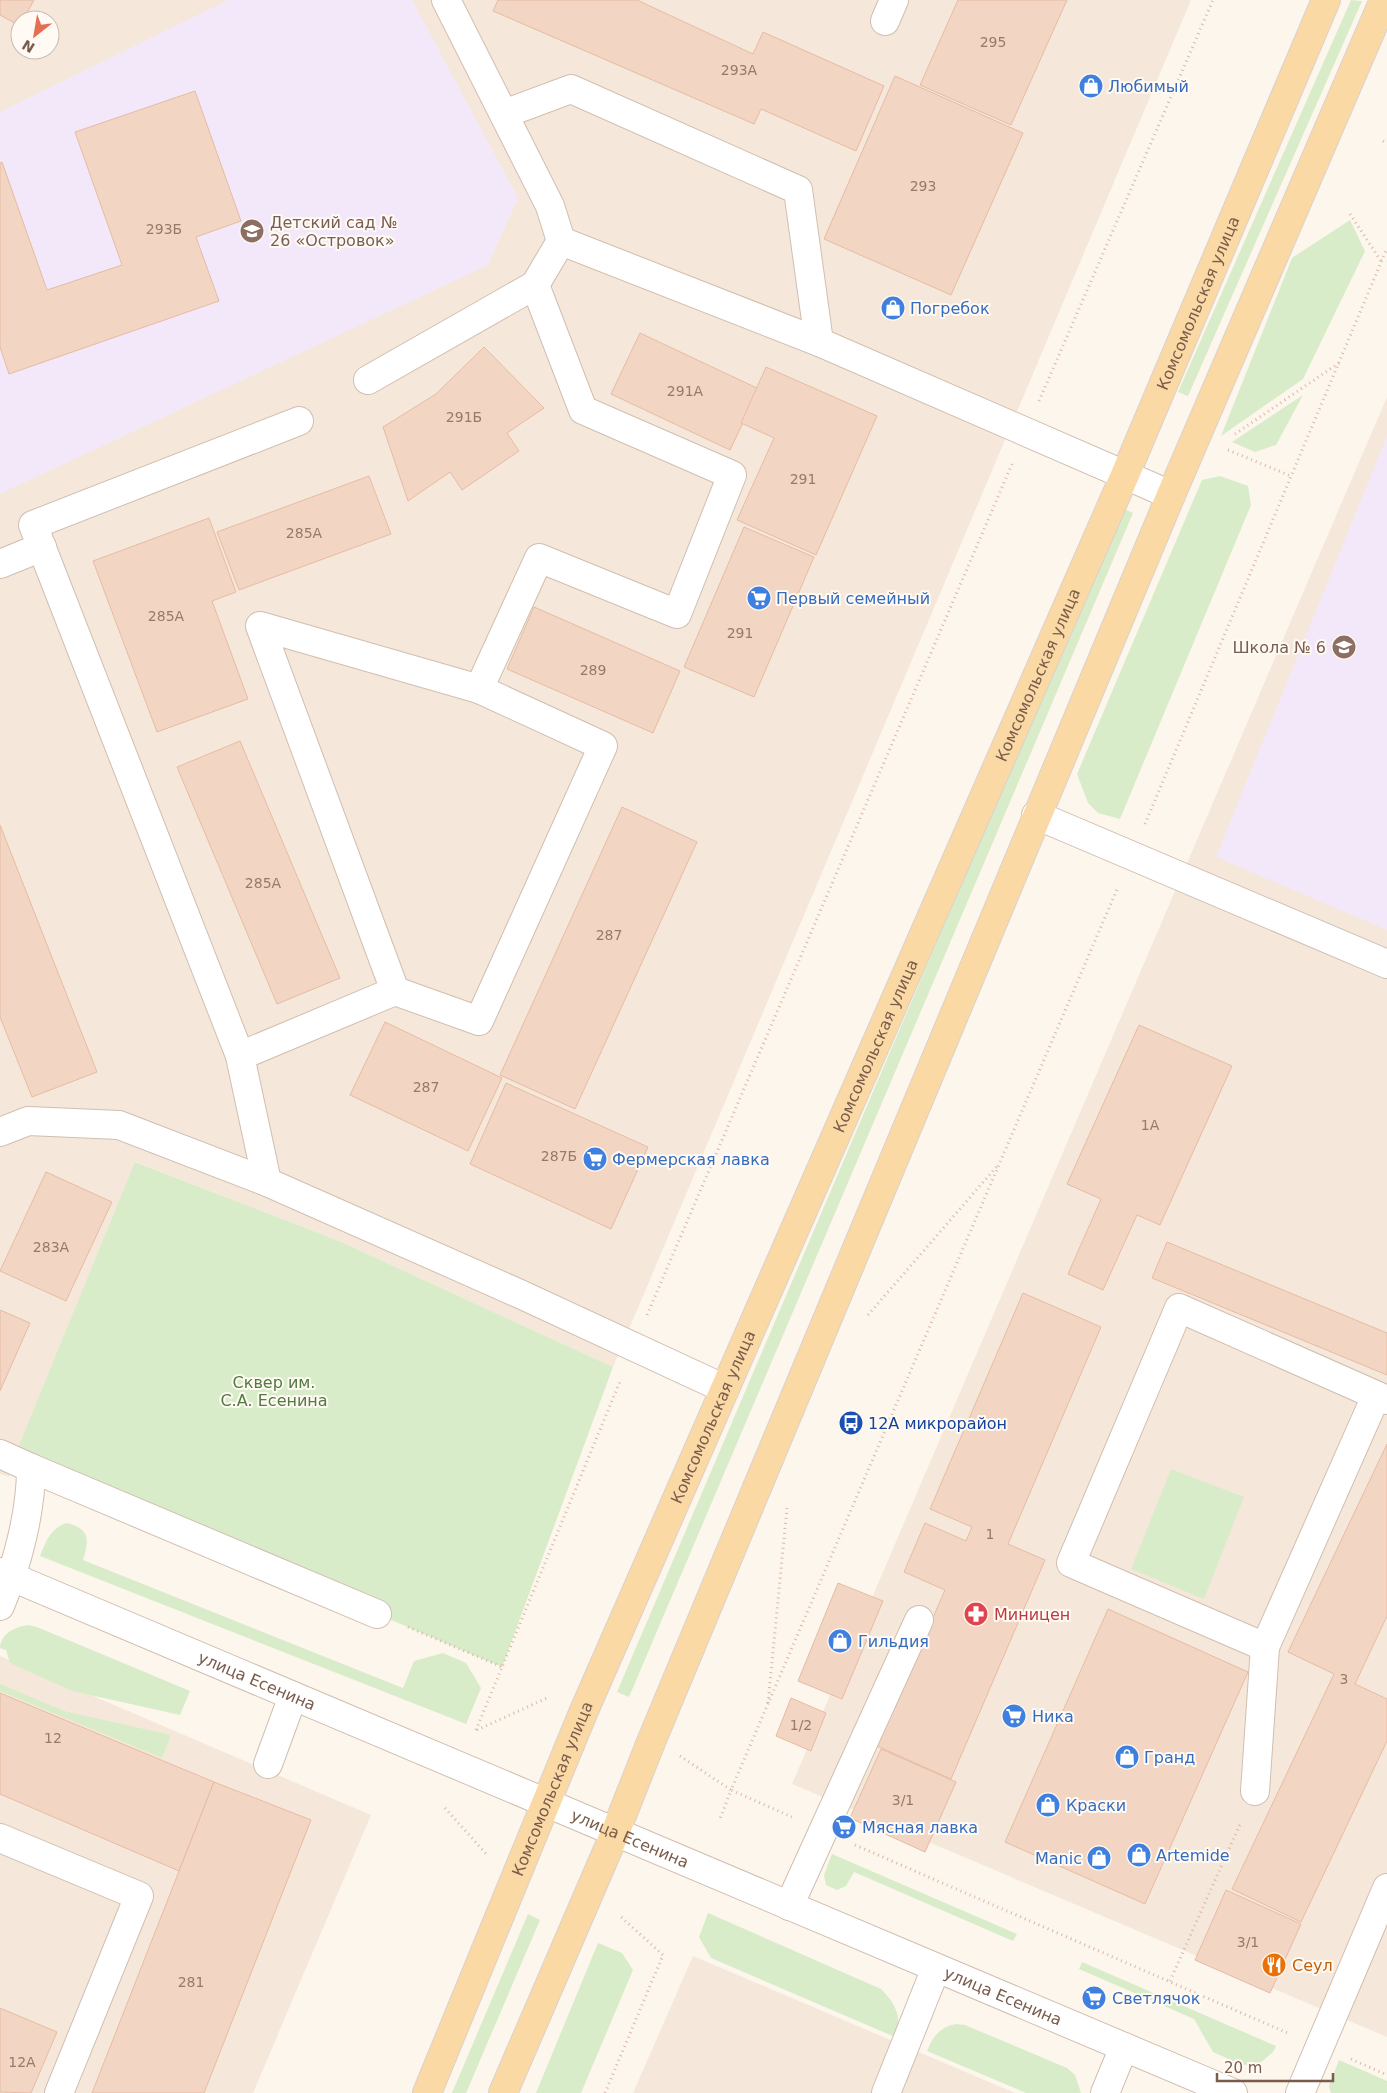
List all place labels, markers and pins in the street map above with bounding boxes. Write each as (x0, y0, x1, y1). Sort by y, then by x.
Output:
shop icon: Любимый (1078, 73, 1104, 99)
place label: Любимый (1108, 77, 1189, 96)
place label: Детский сад № 26 «Островок» (270, 213, 397, 250)
school or university icon: Детский сад № 26 «Островок» (239, 218, 265, 244)
shop icon: Погребок (880, 295, 906, 321)
place label: Погребок (910, 299, 990, 318)
supermarket icon: Первый семейный (746, 585, 772, 611)
place label: Первый семейный (776, 589, 930, 608)
school or university icon: Школа № 6 (1331, 634, 1357, 660)
place label: Школа № 6 (1232, 638, 1326, 657)
supermarket icon: Фермерская лавка (582, 1146, 608, 1172)
place label: Фермерская лавка (612, 1150, 770, 1169)
bus stop icon: 12А микрорайон (838, 1410, 864, 1436)
place label: 12А микрорайон (868, 1414, 1007, 1433)
pharmacy icon: Миницен (963, 1601, 989, 1627)
place label: Миницен (994, 1605, 1070, 1624)
shop icon: Гильдия (827, 1628, 853, 1654)
place label: Гильдия (858, 1632, 929, 1651)
supermarket icon: Ника (1001, 1703, 1027, 1729)
place label: Ника (1032, 1707, 1074, 1726)
shop icon: Гранд (1114, 1744, 1140, 1770)
place label: Гранд (1144, 1748, 1195, 1767)
shop icon: Краски (1035, 1792, 1061, 1818)
place label: Краски (1066, 1796, 1126, 1815)
supermarket icon: Мясная лавка (831, 1814, 857, 1840)
place label: Мясная лавка (862, 1818, 978, 1837)
shop icon: Artemide (1126, 1842, 1152, 1868)
shop icon: Manic (1086, 1845, 1112, 1871)
place label: Artemide (1156, 1846, 1230, 1865)
place label: Manic (1035, 1849, 1082, 1868)
restaurant icon: Сеул (1261, 1952, 1287, 1978)
place label: Сеул (1292, 1956, 1333, 1975)
supermarket icon: Светлячок (1081, 1985, 1107, 2011)
place label: Светлячок (1112, 1989, 1201, 2008)

